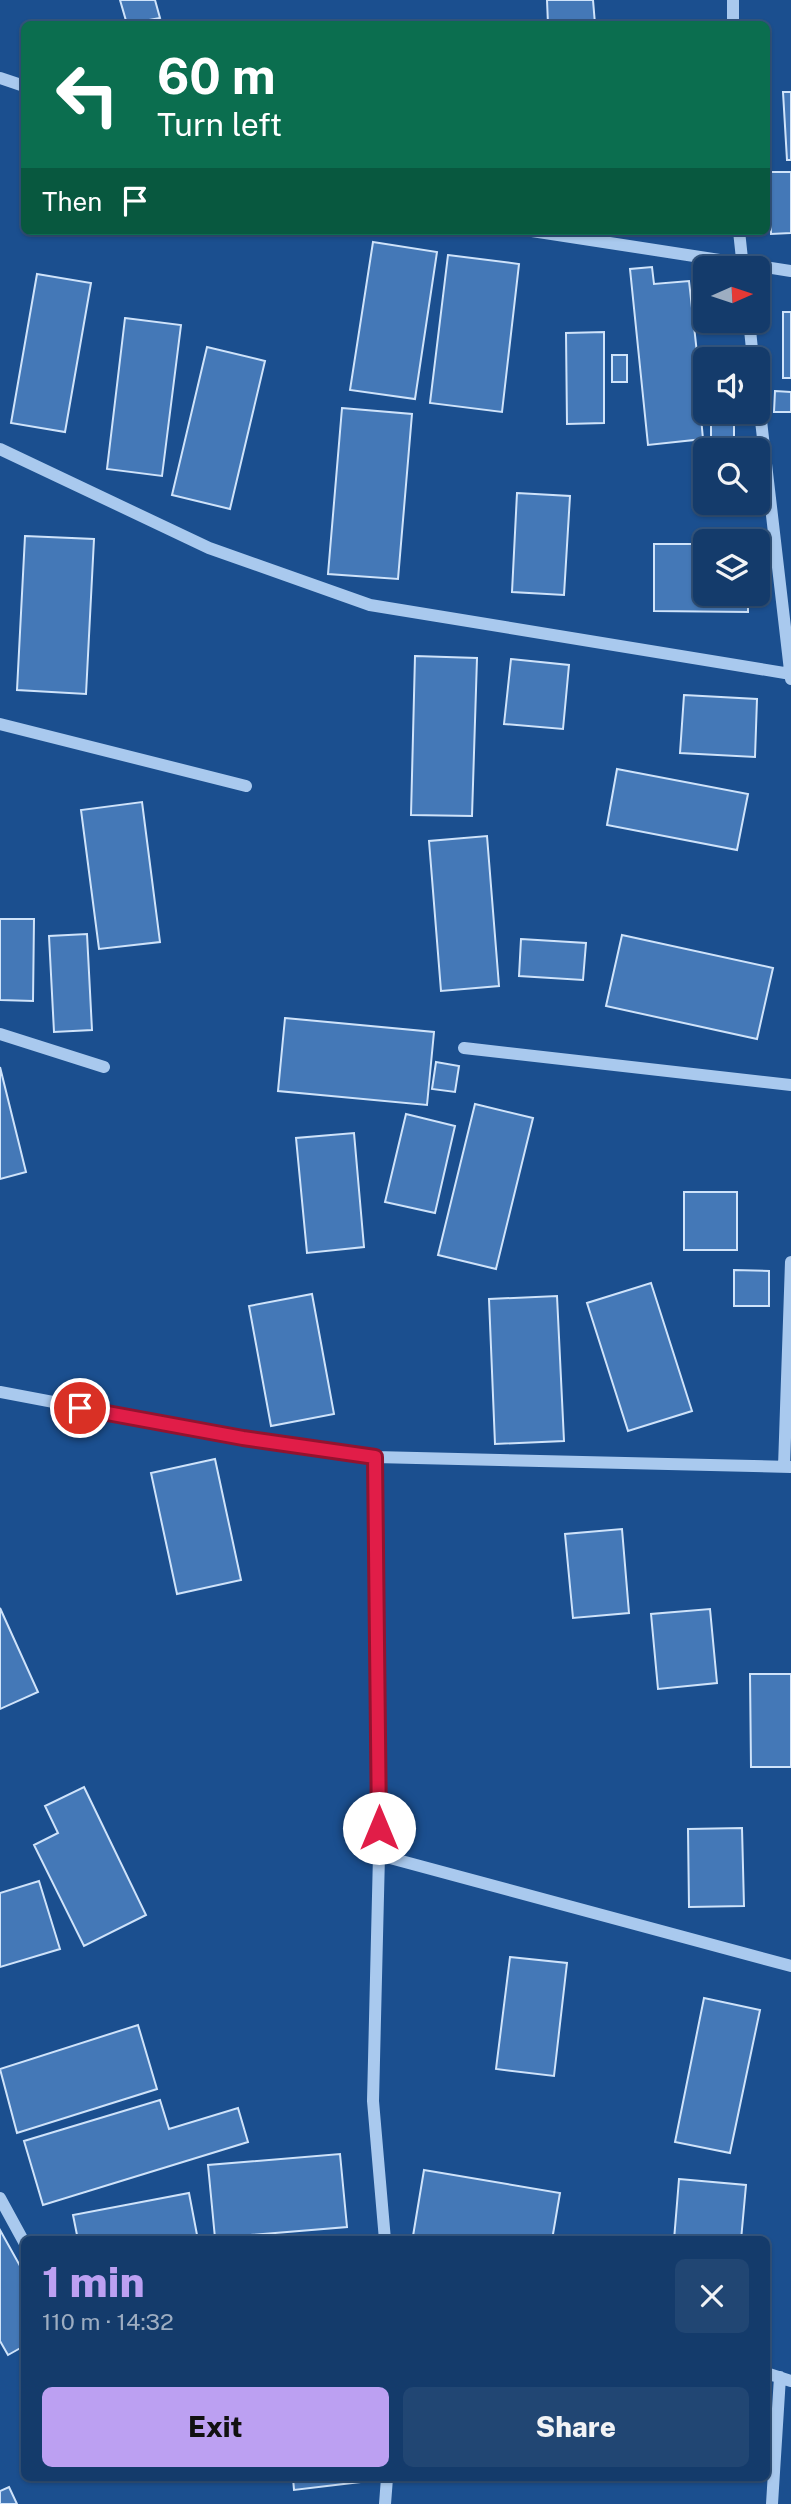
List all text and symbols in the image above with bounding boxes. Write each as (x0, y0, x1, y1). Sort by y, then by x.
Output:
text: 60 m (157, 47, 276, 105)
icon: left (42, 49, 133, 140)
text: Turn left (157, 106, 282, 143)
icon: arrive (116, 182, 154, 220)
text: Then (42, 186, 102, 217)
north arrow (693, 256, 770, 332)
map controls (693, 256, 770, 606)
button: sound (693, 347, 770, 424)
button: search (693, 438, 770, 515)
button: layers (693, 529, 770, 606)
pin (50, 1378, 110, 1438)
icon: arrive (61, 1389, 99, 1427)
position arrow (342, 1791, 416, 1865)
text: 1 min (42, 2257, 145, 2306)
button: close (675, 2259, 749, 2333)
text: 110 m · 14:32 (42, 2308, 174, 2335)
button: Exit (42, 2387, 389, 2467)
button: Share (403, 2387, 749, 2467)

